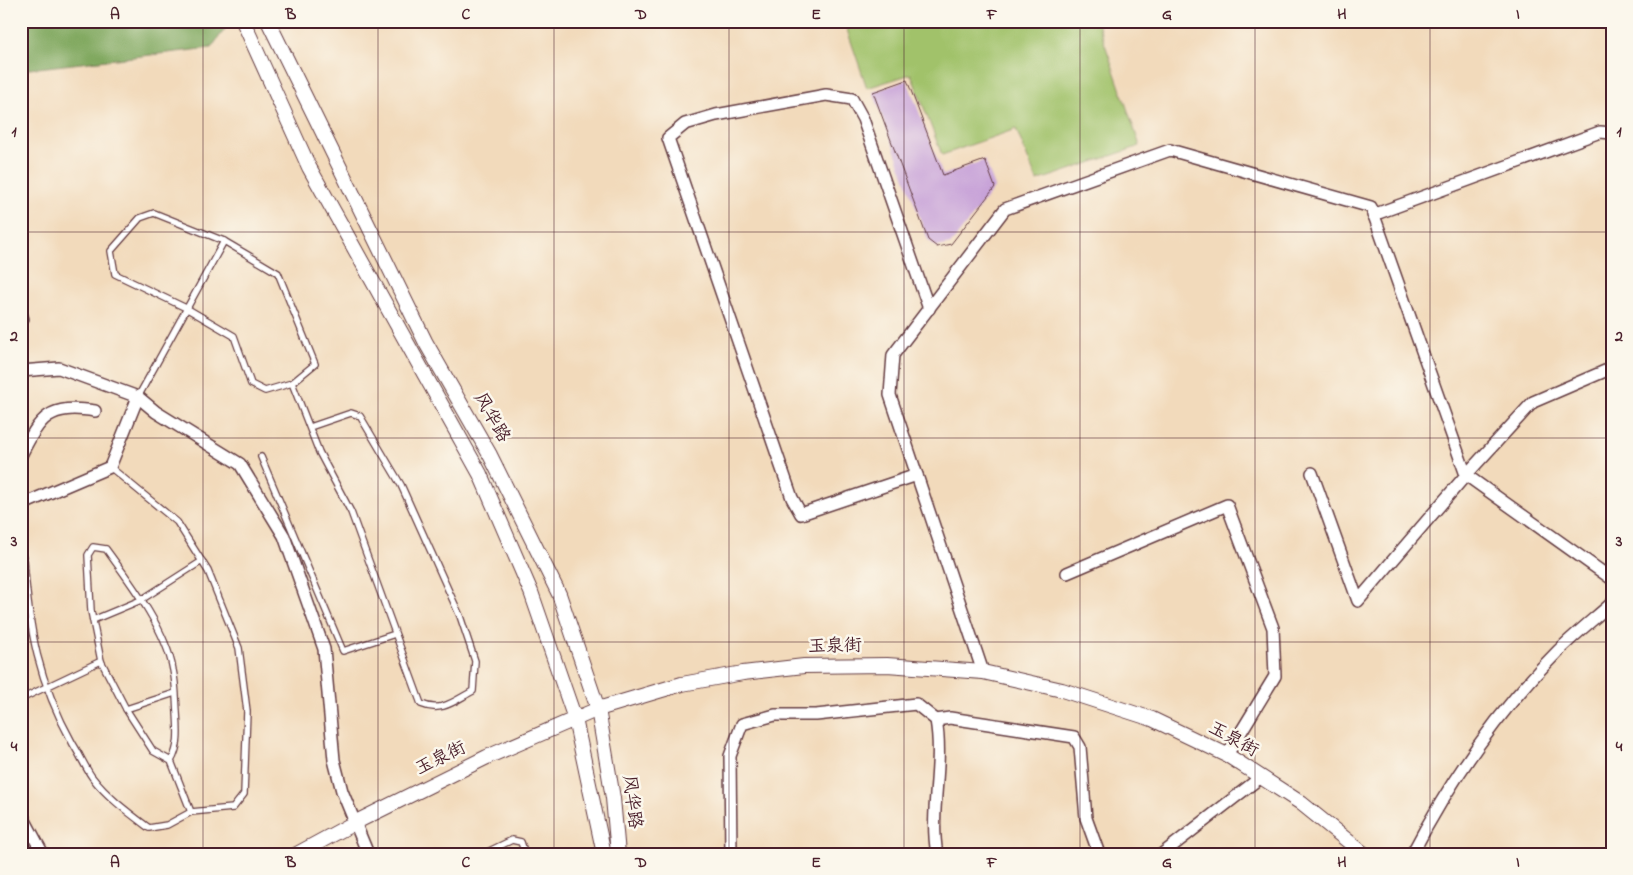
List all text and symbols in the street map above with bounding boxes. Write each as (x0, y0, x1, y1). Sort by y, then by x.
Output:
text: A (110, 3, 120, 27)
text: B (285, 3, 297, 27)
text: C (462, 3, 471, 27)
text: D (634, 3, 647, 27)
text: E (811, 3, 821, 27)
text: F (986, 3, 998, 27)
text: G (1162, 3, 1172, 27)
text: H (1337, 3, 1347, 27)
text: I (1516, 3, 1520, 27)
text: 1 (11, 120, 17, 144)
text: 1 (1616, 120, 1622, 144)
text: 2 (9, 325, 18, 349)
text: 2 (1614, 325, 1623, 349)
street label: 风华路 (466, 388, 516, 448)
text: 3 (10, 530, 18, 554)
text: 3 (1615, 530, 1623, 554)
street label: 玉泉街 (808, 634, 862, 660)
street label: 玉泉街 (1203, 716, 1263, 764)
text: 4 (10, 735, 18, 759)
street label: 玉泉街 (411, 735, 471, 783)
text: 4 (1615, 735, 1623, 759)
street label: 风华路 (615, 774, 647, 830)
text: A (110, 851, 120, 875)
text: B (285, 851, 297, 875)
text: C (462, 851, 471, 875)
text: D (634, 851, 647, 875)
text: E (811, 851, 821, 875)
text: F (986, 851, 998, 875)
text: G (1162, 851, 1172, 875)
text: H (1337, 851, 1347, 875)
text: I (1516, 851, 1520, 875)

